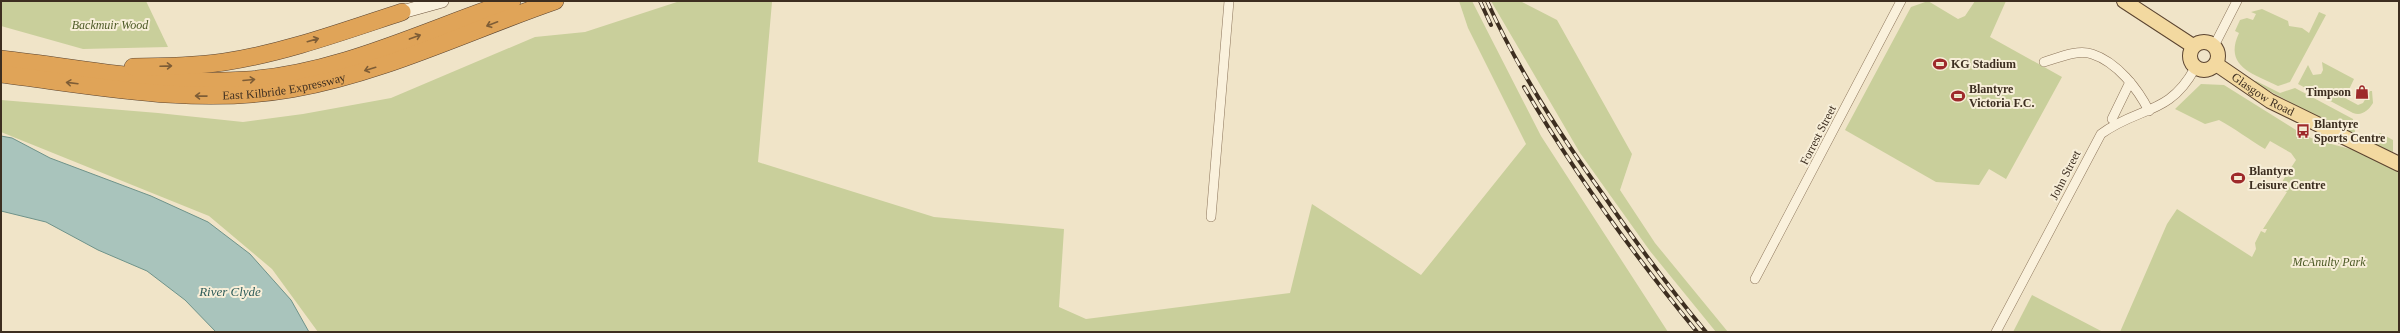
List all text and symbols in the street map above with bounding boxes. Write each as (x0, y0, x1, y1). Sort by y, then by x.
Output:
park label: Backmuir Wood (72, 18, 149, 32)
one-way arrow (486, 20, 498, 28)
one-way arrow (408, 33, 420, 41)
one-way arrow (306, 36, 319, 43)
sports icon: KG Stadium (1932, 56, 1948, 72)
place label: KG Stadium (1951, 57, 2016, 71)
one-way arrow (159, 63, 172, 70)
one-way arrow (364, 66, 377, 73)
street label: East Kilbride Expressway (222, 70, 347, 102)
street label: Glasgow Road (2229, 70, 2296, 119)
one-way arrow (242, 76, 255, 83)
one-way arrow (66, 79, 79, 87)
place label: Blantyre Victoria F.C. (1969, 82, 2034, 110)
shop icon: Timpson (2354, 84, 2370, 100)
place label: Timpson (2306, 85, 2351, 99)
sports icon: Blantyre Victoria F.C. (1950, 88, 1966, 104)
one-way arrow (195, 92, 208, 100)
street label: Forrest Street (1797, 102, 1839, 167)
place label: Blantyre Sports Centre (2314, 117, 2386, 145)
bus stop icon: Blantyre Sports Centre (2295, 123, 2311, 139)
street label: John Street (2047, 147, 2084, 202)
place label: Blantyre Leisure Centre (2249, 164, 2326, 192)
sports icon: Blantyre Leisure Centre (2230, 170, 2246, 186)
park label: McAnulty Park (2292, 255, 2366, 269)
water label: River Clyde (198, 284, 261, 299)

